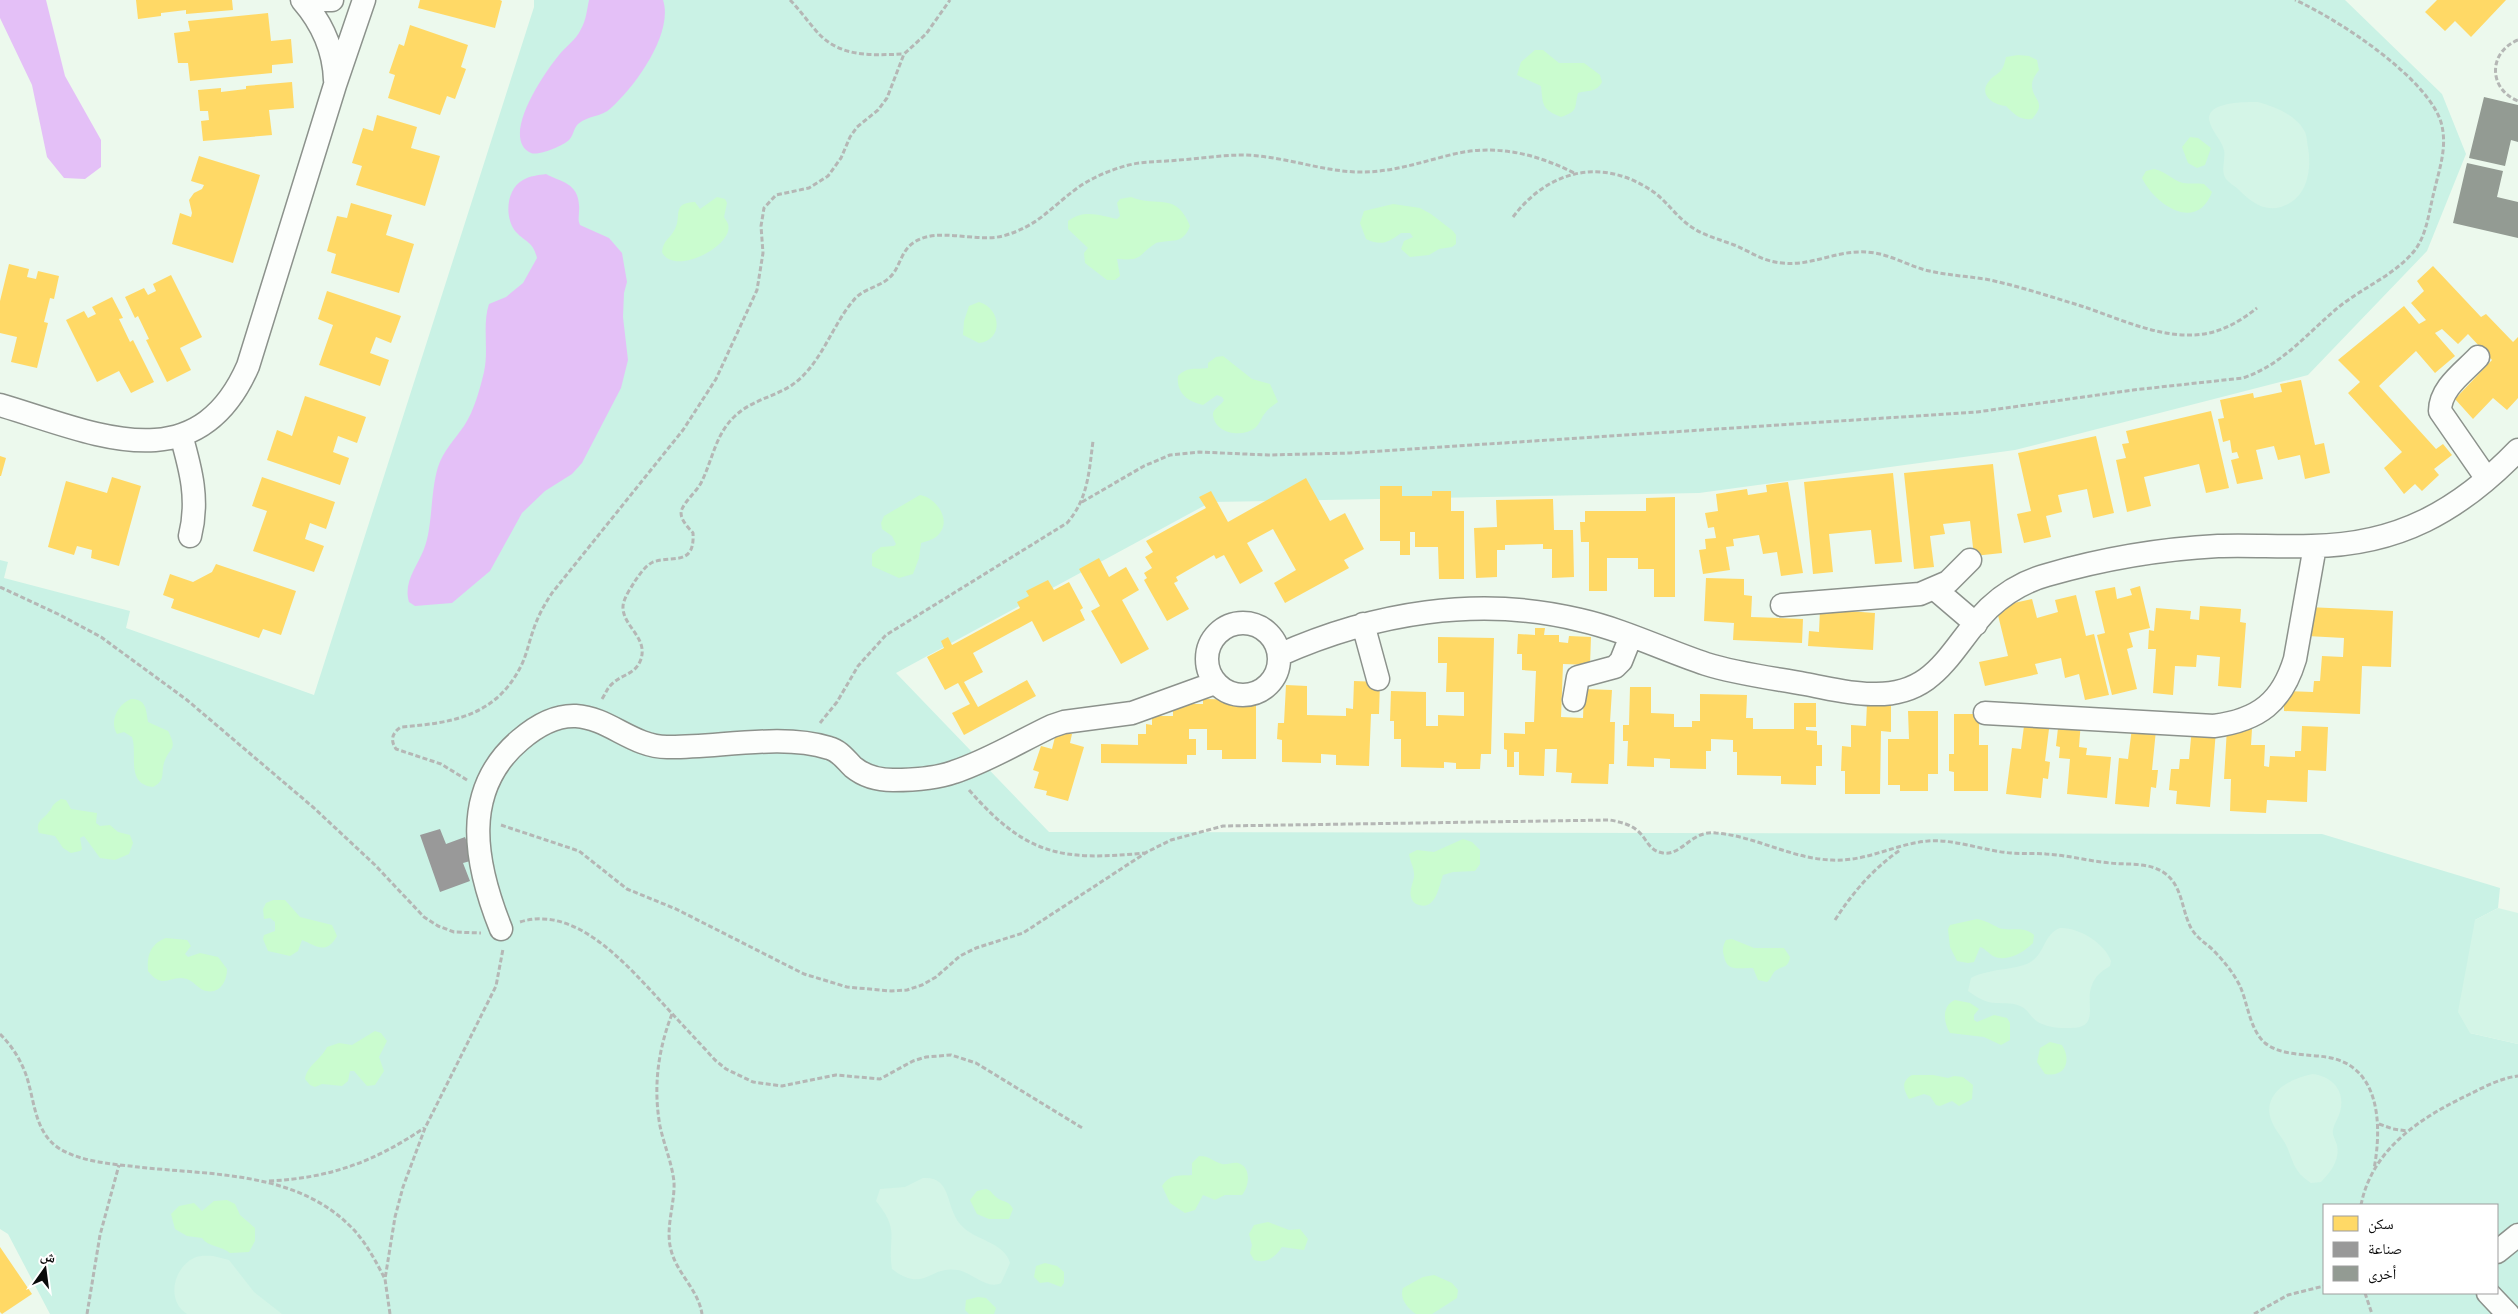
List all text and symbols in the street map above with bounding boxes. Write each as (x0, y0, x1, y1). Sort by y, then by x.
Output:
legend (2323, 1204, 2498, 1294)
text: سكن (2368, 1214, 2394, 1234)
text: صناعة (2368, 1239, 2402, 1258)
north arrow (20, 1244, 70, 1294)
text: ش (39, 1246, 58, 1267)
text: أخرى (2368, 1264, 2397, 1284)

